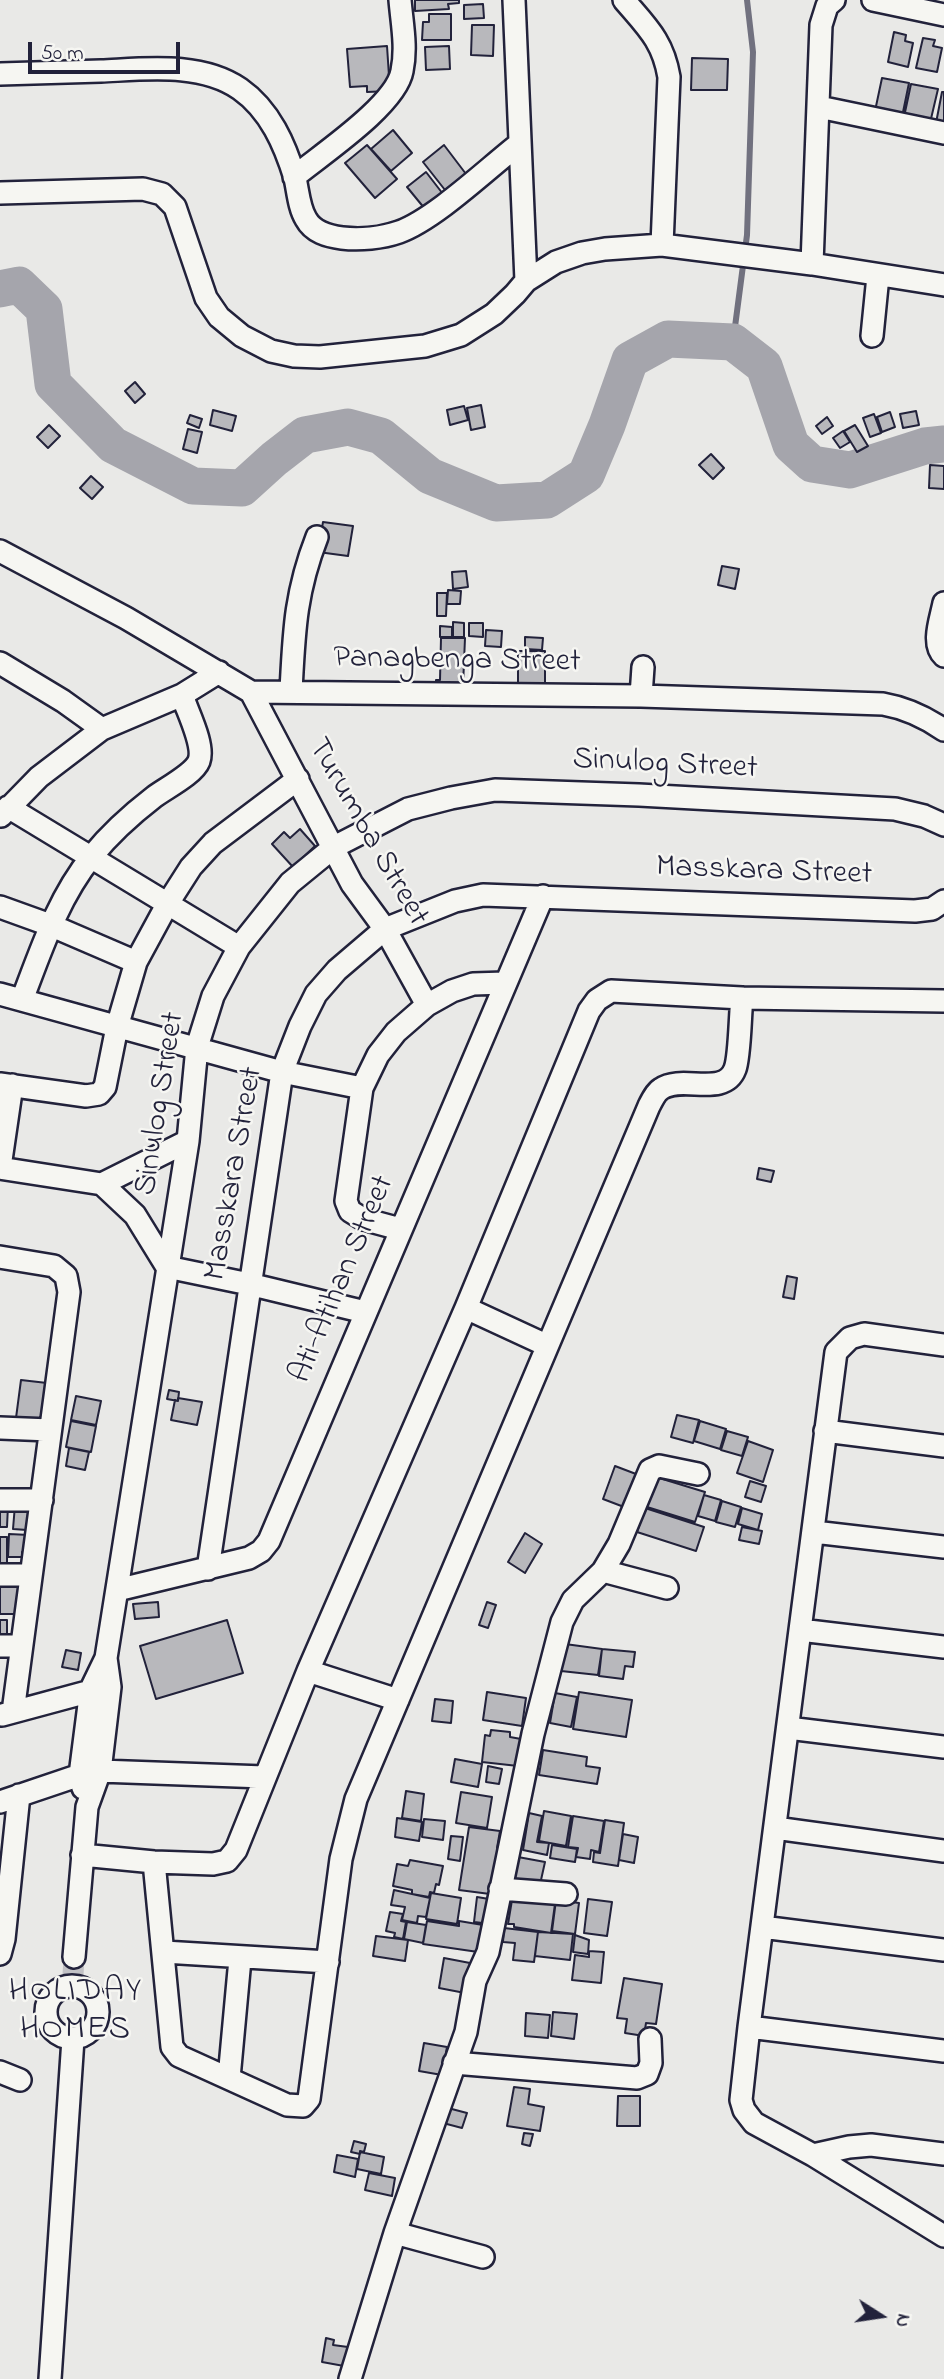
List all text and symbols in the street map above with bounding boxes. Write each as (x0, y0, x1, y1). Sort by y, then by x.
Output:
scale bar (32, 28, 184, 72)
text: 50 m (41, 39, 84, 69)
street label: Panagbenga Street (333, 641, 581, 683)
street label: Turumba Street (297, 732, 435, 934)
street label: Sinulog Street (571, 742, 759, 790)
street label: Masskara Street (655, 850, 873, 896)
street label: Sinulog Street (129, 1009, 195, 1199)
street label: Masskara Street (198, 1064, 274, 1284)
street label: Ati-Atihan Street (283, 1171, 405, 1389)
district label: HOLIDAY HOMES (10, 1974, 142, 2052)
north arrow (846, 2281, 916, 2351)
text: N (887, 2311, 917, 2330)

